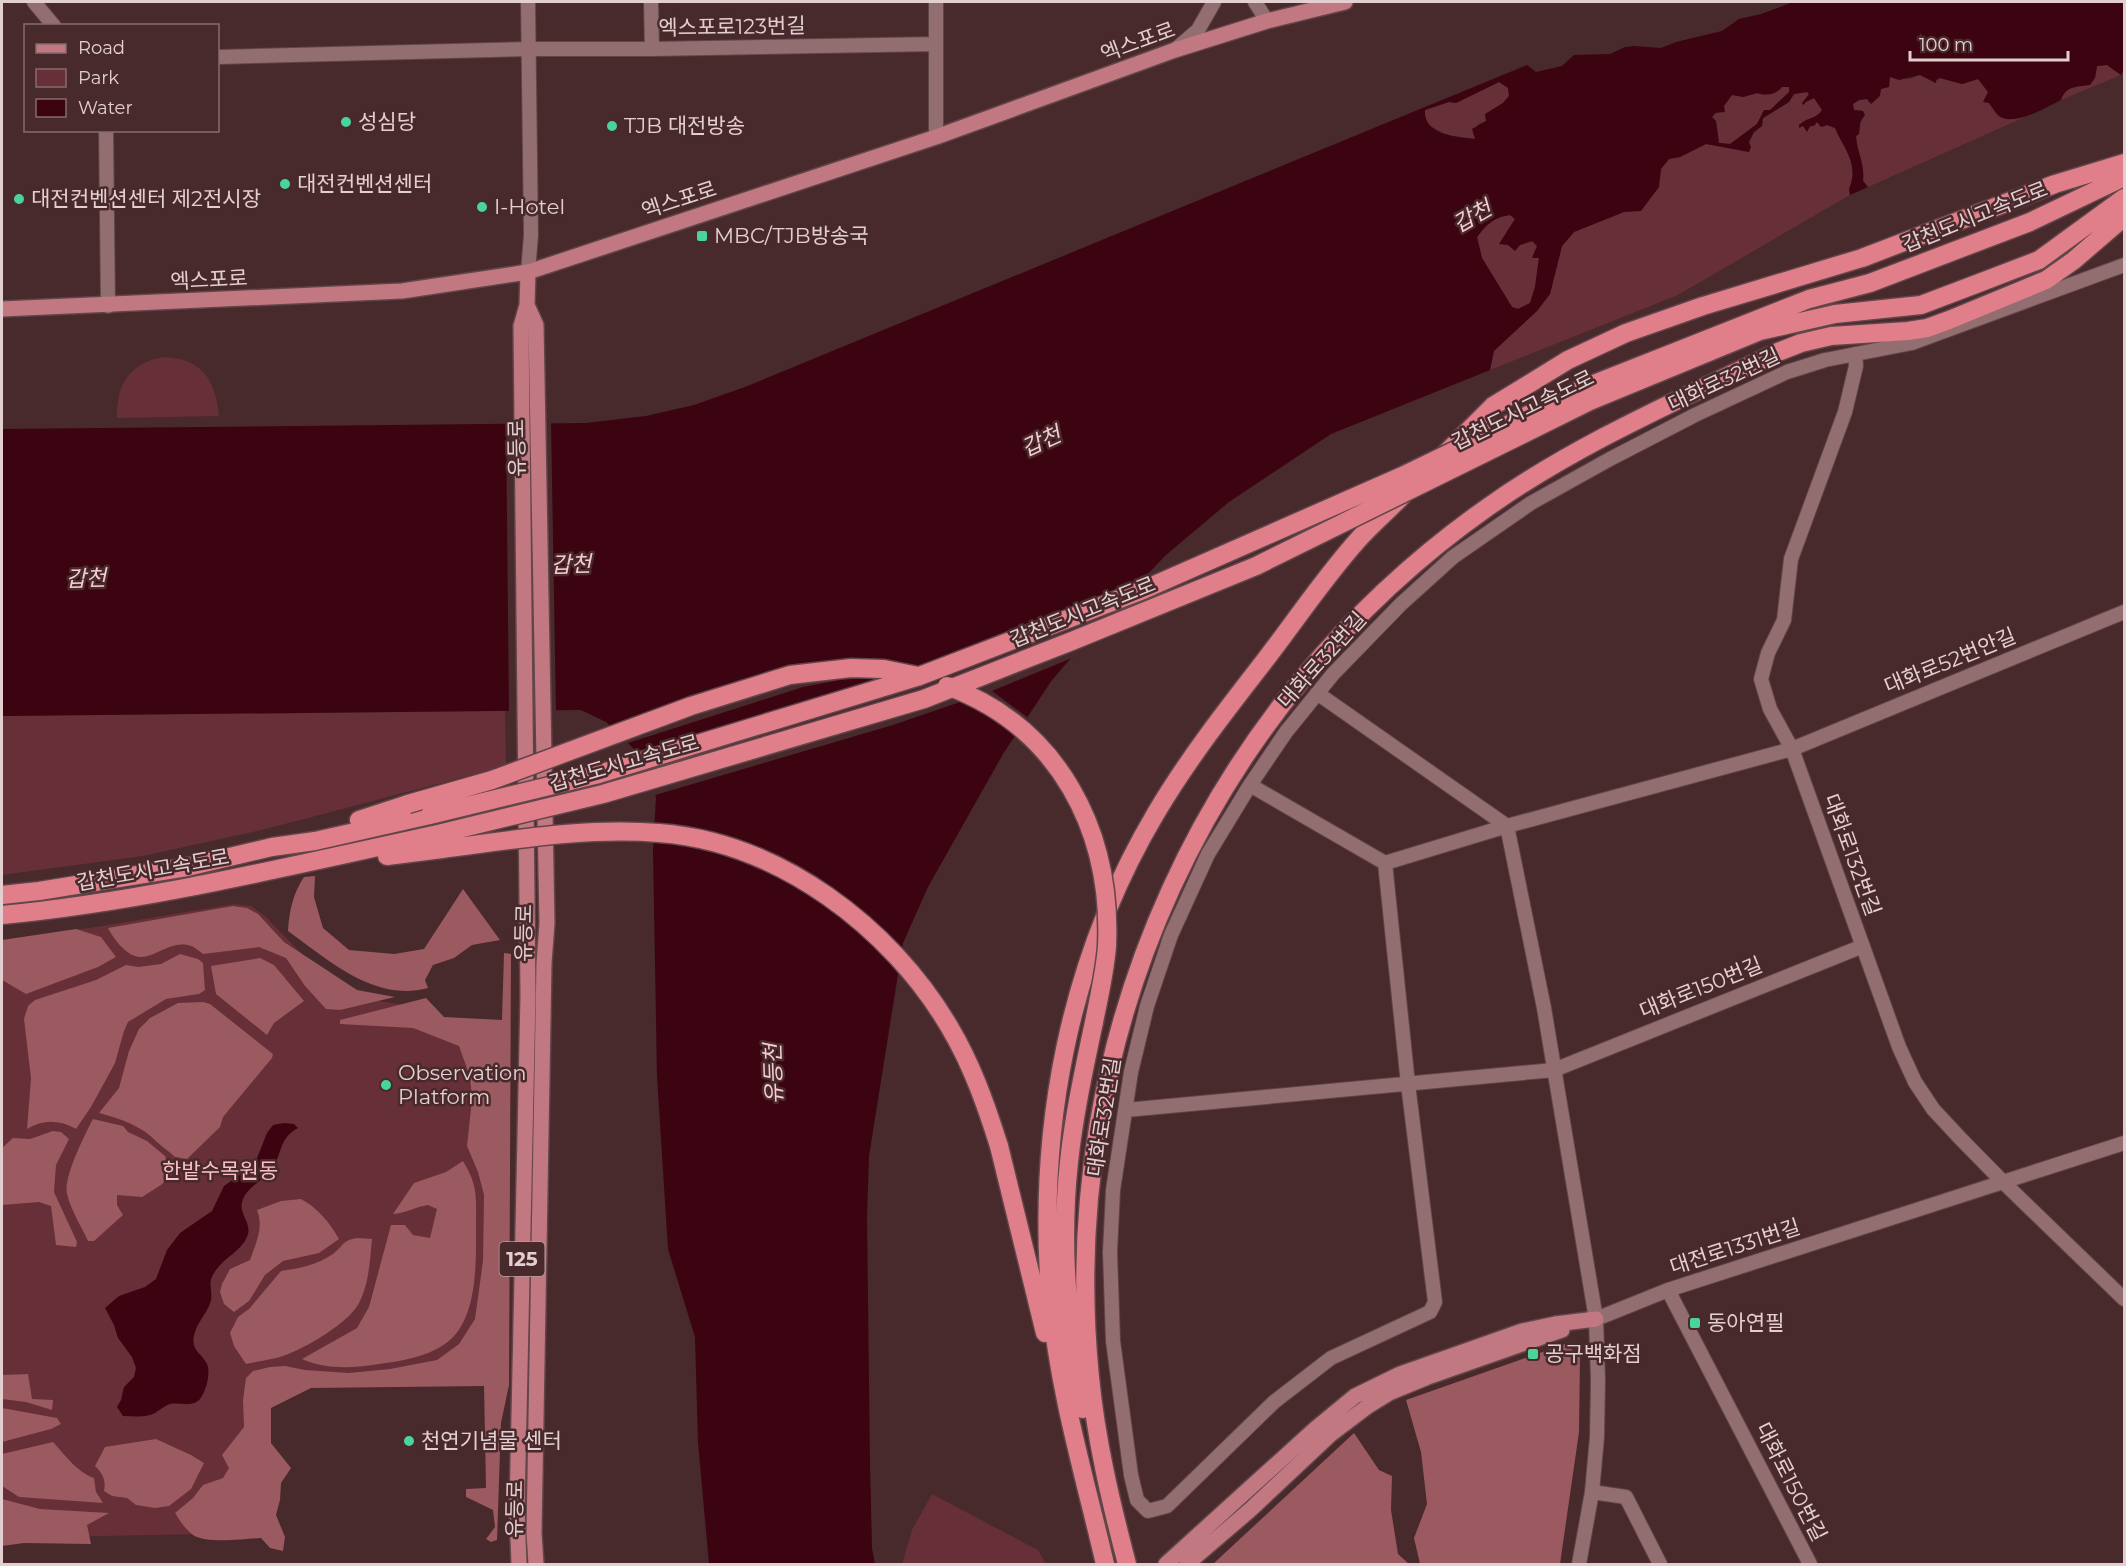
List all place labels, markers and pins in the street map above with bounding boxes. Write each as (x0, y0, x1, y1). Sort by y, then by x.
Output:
place label: 성심당 (358, 109, 416, 134)
place label: TJB 대전방송 (624, 113, 745, 138)
marker: 성심당 (339, 115, 353, 129)
marker: TJB 대전방송 (605, 119, 619, 133)
place label: 대전컨벤션센터 (297, 171, 432, 196)
marker: 대전컨벤션센터 (278, 177, 292, 191)
place label: 대전컨벤션센터 제2전시장 (31, 186, 261, 211)
marker: 대전컨벤션센터 제2전시장 (12, 192, 26, 206)
place label: I-Hotel (494, 194, 565, 219)
marker: I-Hotel (475, 200, 489, 214)
place label: MBC/TJB방송국 (714, 223, 869, 248)
marker: MBC/TJB방송국 (695, 229, 709, 243)
place label: Observation Platform (398, 1060, 526, 1109)
marker: Observation Platform (379, 1078, 393, 1092)
place label: 동아연필 (1707, 1310, 1784, 1335)
marker: 동아연필 (1688, 1316, 1702, 1330)
place label: 공구백화점 (1545, 1341, 1642, 1366)
marker: 공구백화점 (1526, 1347, 1540, 1361)
place label: 천연기념물 센터 (421, 1428, 562, 1453)
marker: 천연기념물 센터 (402, 1434, 416, 1448)

